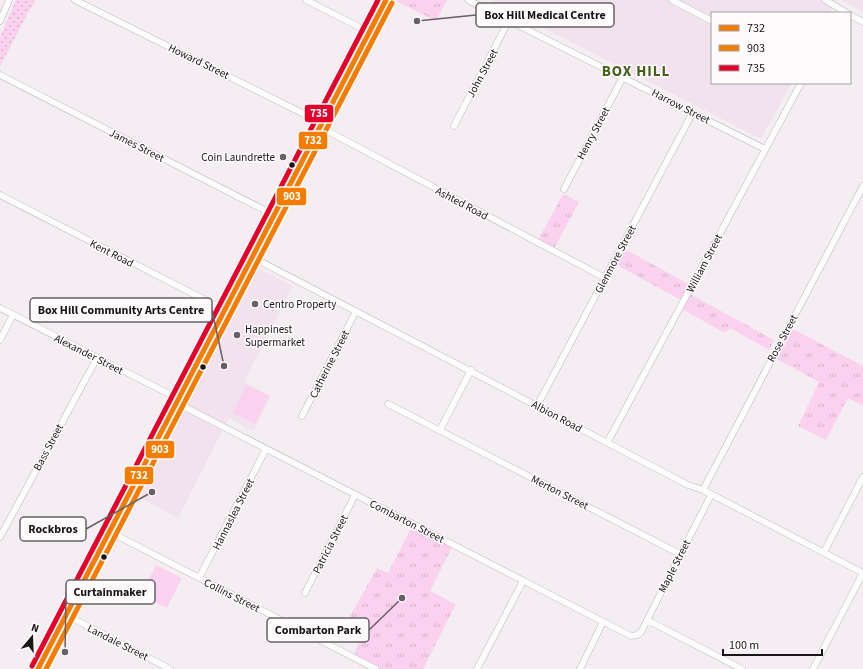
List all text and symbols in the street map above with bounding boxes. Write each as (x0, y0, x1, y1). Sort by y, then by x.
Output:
callout: Box Hill Medical Centre (476, 3, 614, 27)
text: Box Hill Medical Centre (484, 7, 606, 24)
legend (711, 12, 851, 84)
text: 732 (747, 20, 765, 37)
street label: Howard Street (166, 40, 232, 83)
text: 903 (747, 40, 765, 57)
street label: John Street (463, 46, 502, 100)
text: 735 (747, 60, 765, 77)
district label: BOX HILL (602, 61, 670, 82)
street label: Harrow Street (649, 85, 713, 128)
line badge: 735 (304, 104, 334, 123)
street label: Henry Street (573, 104, 614, 162)
text: 735 (310, 106, 328, 121)
street label: James Street (107, 125, 167, 166)
line badge: 732 (298, 131, 328, 150)
text: 732 (304, 133, 322, 148)
place label: Coin Laundrette (201, 150, 276, 165)
marker: Coin Laundrette (278, 152, 288, 162)
unlabelled marker (287, 160, 297, 170)
street label: Ashted Road (433, 183, 491, 224)
line badge: 903 (276, 187, 307, 206)
text: 903 (283, 189, 301, 204)
street label: Glenmore Street (591, 222, 640, 296)
street label: William Street (683, 231, 726, 295)
street label: Kent Road (87, 236, 136, 271)
place label: Centro Property (263, 297, 336, 312)
callout: Box Hill Community Arts Centre (30, 298, 212, 322)
marker: Centro Property (250, 299, 260, 309)
text: Box Hill Community Arts Centre (38, 302, 204, 319)
street label: Rose Street (764, 312, 801, 365)
place label: Happinest Supermarket (245, 322, 305, 350)
street label: Catherine Street (306, 327, 353, 401)
marker: Happinest Supermarket (232, 330, 242, 340)
street label: Alexander Street (52, 331, 126, 378)
unlabelled marker (198, 362, 208, 372)
street label: Albion Road (529, 397, 585, 436)
street label: Bass Street (30, 421, 67, 473)
line badge: 903 (145, 440, 175, 459)
text: 903 (151, 442, 169, 457)
line badge: 732 (124, 466, 154, 485)
text: 732 (130, 468, 148, 483)
street label: Merton Street (528, 472, 591, 513)
street label: Hannaslea Street (209, 476, 258, 553)
street label: Combarton Street (367, 496, 447, 547)
street label: Patricia Street (309, 512, 352, 576)
callout: Rockbros (20, 517, 86, 541)
text: Rockbros (28, 521, 78, 538)
street label: Maple Street (655, 537, 694, 595)
unlabelled marker (99, 552, 109, 562)
street label: Collins Street (201, 575, 263, 616)
callout: Curtainmaker (66, 580, 155, 604)
text: Curtainmaker (73, 584, 147, 601)
north arrow (12, 617, 52, 657)
callout: Combarton Park (267, 618, 369, 642)
text: N (29, 620, 41, 636)
street label: Landale Street (85, 621, 151, 664)
text: Combarton Park (275, 622, 362, 639)
scale bar (723, 631, 822, 657)
text: 100 m (729, 637, 759, 654)

